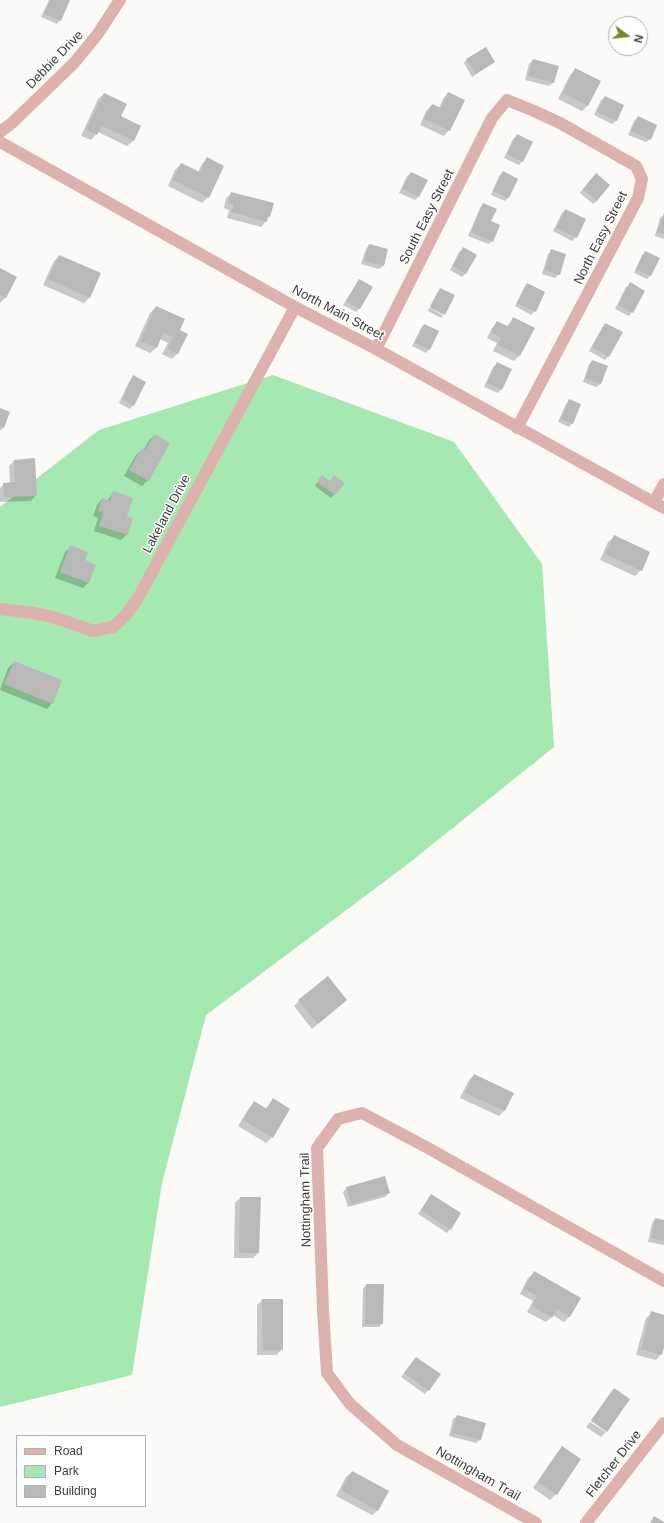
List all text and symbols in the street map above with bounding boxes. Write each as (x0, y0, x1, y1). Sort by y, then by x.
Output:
north arrow (608, 16, 648, 56)
street label: Debbie Drive (23, 28, 87, 92)
text: N (632, 33, 645, 44)
street label: South Easy Street (396, 167, 458, 267)
street label: North Easy Street (571, 189, 631, 287)
street label: North Main Street (289, 282, 387, 344)
street label: Lakeland Drive (140, 472, 194, 556)
street label: Nottingham Trail (297, 1152, 315, 1248)
street label: Fletcher Drive (583, 1427, 645, 1501)
legend (16, 1435, 146, 1507)
text: Road (54, 1444, 83, 1458)
street label: Nottingham Trail (433, 1444, 523, 1504)
text: Park (54, 1464, 79, 1478)
text: Building (54, 1484, 97, 1498)

